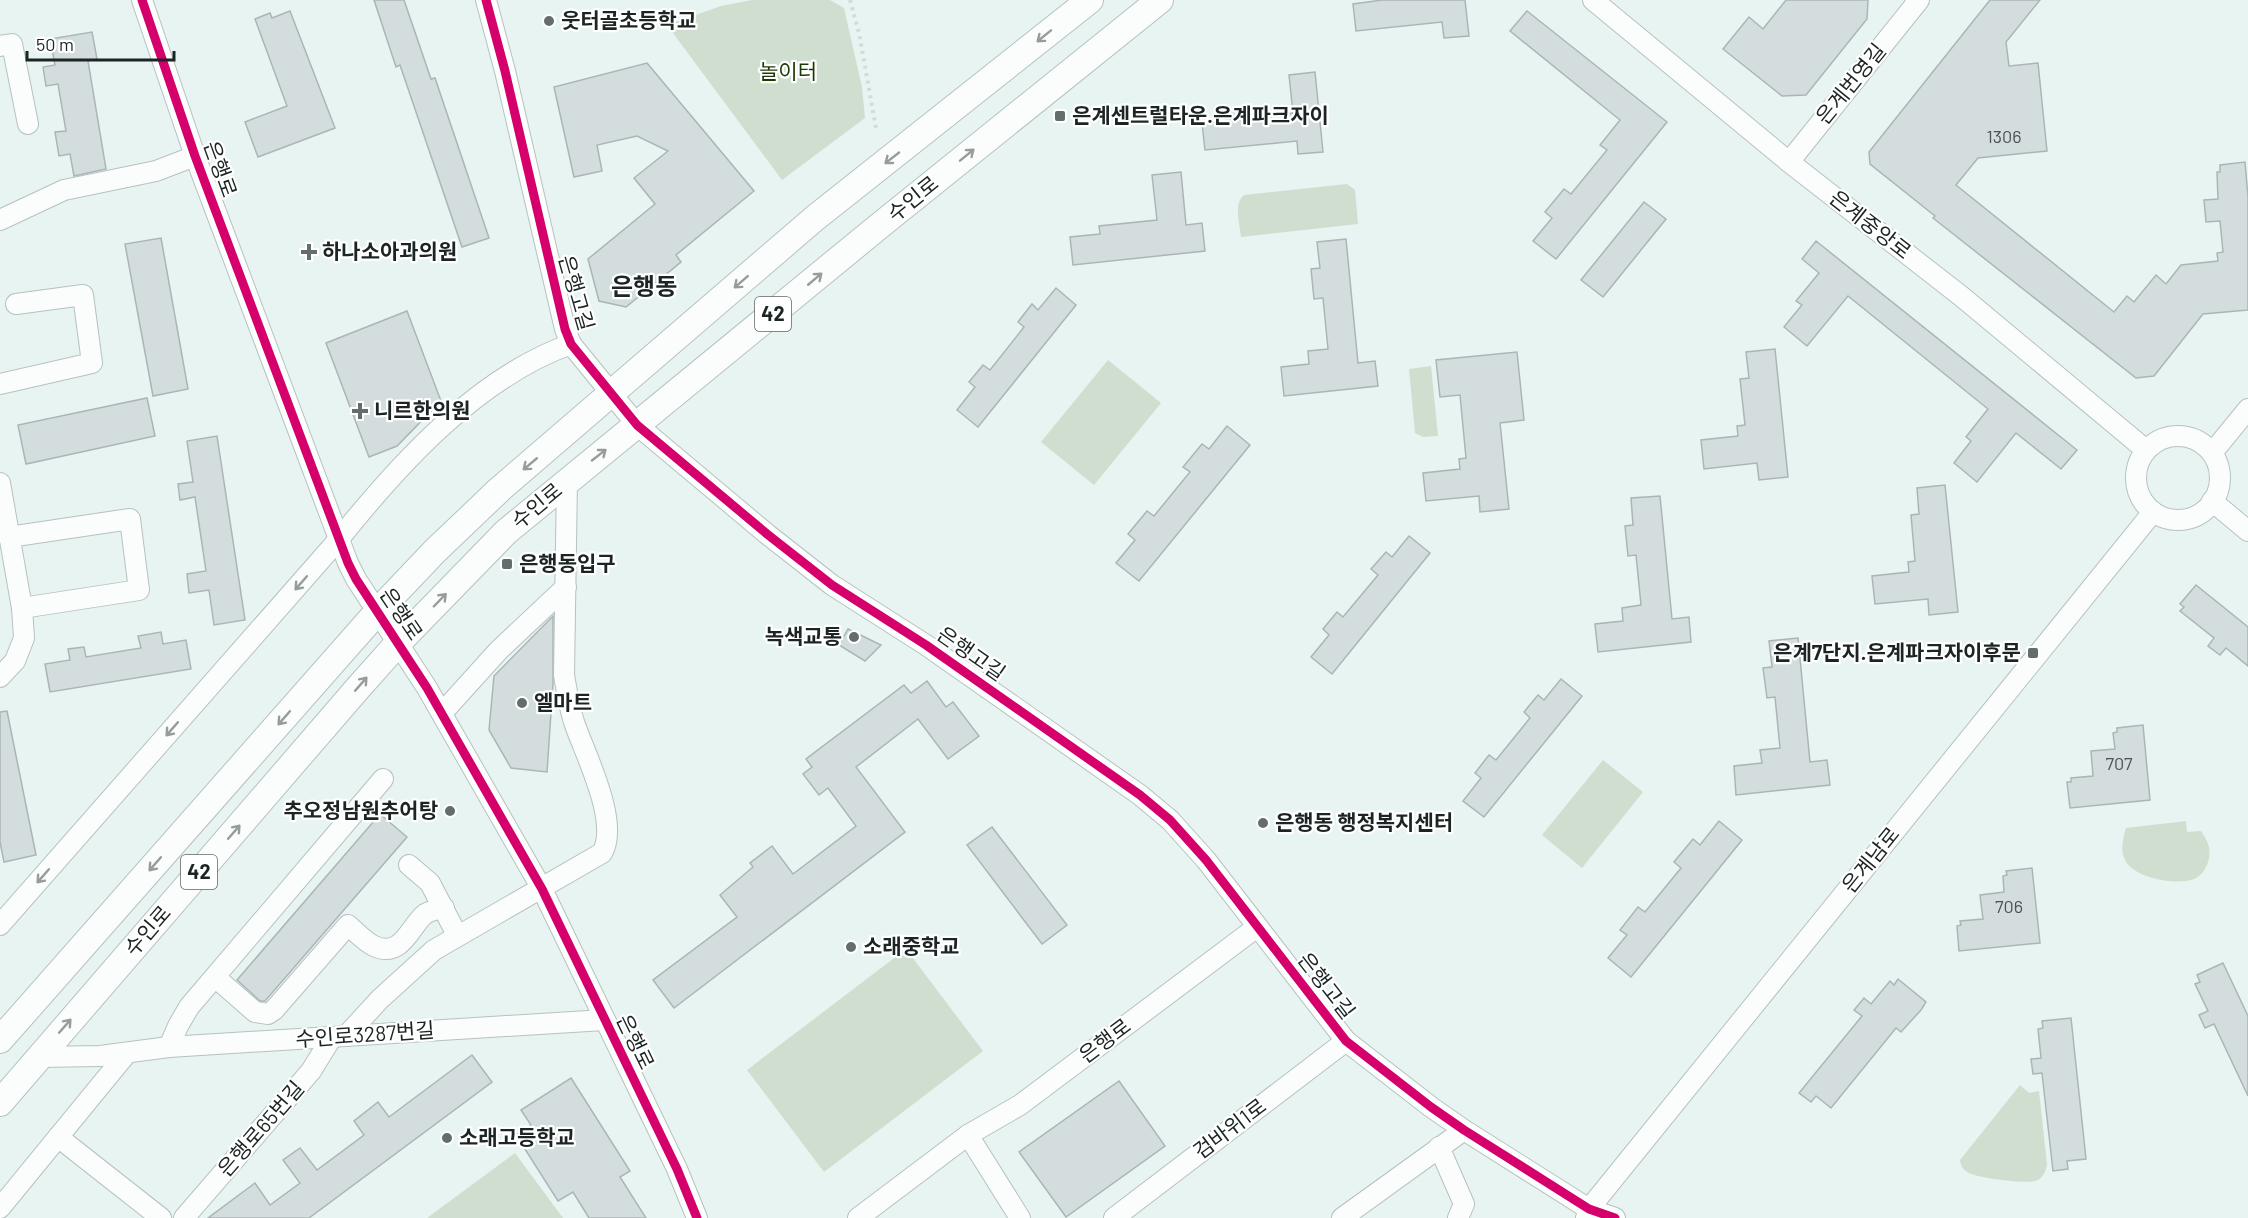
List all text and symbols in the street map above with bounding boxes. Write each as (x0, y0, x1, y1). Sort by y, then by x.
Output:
place label: 웃터골초등학교 (561, 7, 696, 32)
marker: 웃터골초등학교 (542, 14, 556, 28)
scale bar (27, 24, 174, 62)
one-way arrow (1037, 30, 1053, 43)
text: 50 m (36, 33, 74, 55)
street label: 은계번영길 (1810, 38, 1890, 128)
park label: 놀이터 (759, 58, 817, 83)
place label: 은계센트럴타운.은계파크자이 (1072, 102, 1329, 127)
marker: 은계센트럴타운.은계파크자이 (1053, 109, 1067, 123)
house number: 1306 (1986, 125, 2022, 147)
street label: 은행로 (200, 137, 243, 200)
one-way arrow (959, 149, 975, 162)
one-way arrow (884, 151, 900, 164)
street label: 수인로 (882, 170, 942, 226)
street label: 은계중앙로 (1825, 184, 1917, 263)
place label: 하나소아과의원 (322, 238, 457, 263)
marker: 하나소아과의원 (300, 243, 318, 261)
street label: 은행고길 (555, 252, 600, 333)
district label: 은행동 (611, 271, 677, 300)
one-way arrow (807, 272, 823, 285)
one-way arrow (733, 275, 749, 288)
road number: 42 (755, 297, 791, 331)
place label: 니르한의원 (374, 397, 471, 422)
marker: 니르한의원 (351, 402, 369, 420)
one-way arrow (591, 448, 607, 461)
one-way arrow (523, 457, 538, 471)
street label: 수인로 (506, 477, 566, 533)
place label: 은행동입구 (519, 550, 616, 575)
marker: 은행동입구 (500, 557, 514, 571)
one-way arrow (294, 575, 308, 590)
street label: 은행로 (376, 582, 429, 644)
one-way arrow (432, 593, 446, 608)
street label: 은행고길 (933, 620, 1011, 685)
place label: 녹색교통 (765, 623, 842, 648)
marker: 녹색교통 (847, 630, 861, 644)
place label: 은계7단지.은계파크자이후문 (1773, 639, 2021, 664)
marker: 은계7단지.은계파크자이후문 (2026, 646, 2040, 660)
one-way arrow (355, 676, 368, 692)
place label: 엘마트 (534, 689, 592, 714)
marker: 엘마트 (515, 696, 529, 710)
one-way arrow (277, 710, 291, 725)
one-way arrow (165, 722, 179, 737)
house number: 707 (2105, 752, 2133, 774)
place label: 추오정남원추어탕 (283, 797, 438, 822)
marker: 추오정남원추어탕 (443, 804, 457, 818)
place label: 은행동 행정복지센터 (1275, 809, 1453, 834)
marker: 은행동 행정복지센터 (1256, 816, 1270, 830)
street label: 은계남로 (1836, 821, 1904, 897)
one-way arrow (227, 825, 241, 840)
road number: 42 (181, 855, 217, 889)
one-way arrow (148, 857, 162, 872)
one-way arrow (36, 868, 50, 883)
house number: 706 (1995, 895, 2023, 917)
street label: 수인로 (118, 900, 175, 960)
place label: 소래중학교 (863, 933, 960, 958)
marker: 소래중학교 (844, 940, 858, 954)
street label: 은행고길 (1294, 947, 1361, 1023)
street label: 은행로 (612, 1010, 660, 1073)
street label: 은행로 (1073, 1012, 1135, 1067)
street label: 수인로3287번길 (294, 1016, 435, 1051)
one-way arrow (58, 1019, 72, 1034)
street label: 은행로65번길 (212, 1075, 308, 1181)
street label: 검바위1로 (1188, 1092, 1270, 1163)
place label: 소래고등학교 (459, 1124, 575, 1149)
marker: 소래고등학교 (440, 1131, 454, 1145)

